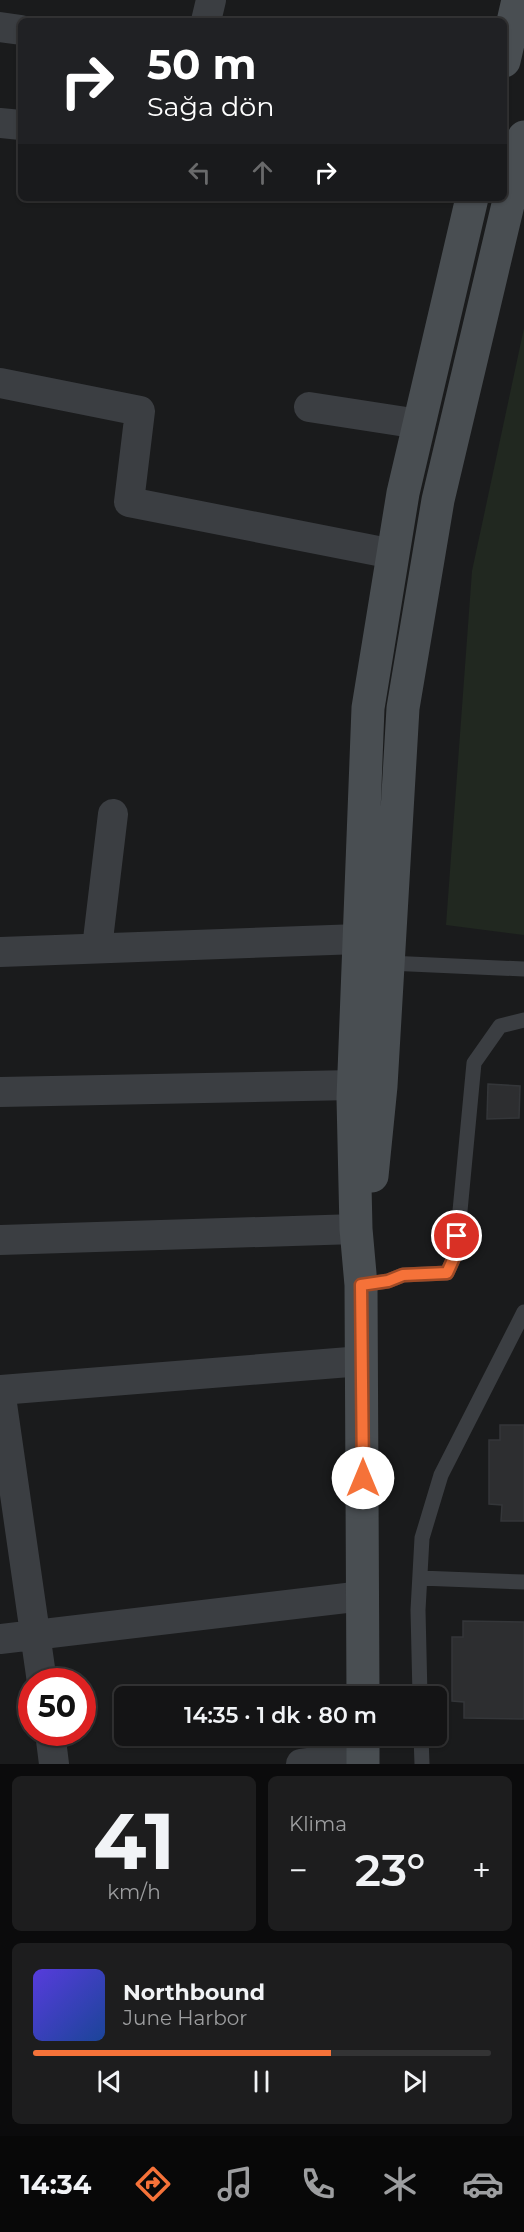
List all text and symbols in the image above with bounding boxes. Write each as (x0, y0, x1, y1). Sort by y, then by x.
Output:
text: 50 m (147, 38, 256, 90)
icon: right (48, 42, 126, 120)
text: Sağa dön (147, 90, 275, 123)
icon: left (183, 156, 216, 189)
icon: ahead (246, 156, 279, 189)
icon: right (309, 156, 342, 189)
pin (431, 1210, 482, 1261)
icon: arrive (440, 1219, 473, 1252)
position arrow (331, 1446, 395, 1510)
speed limit sign: 50 (18, 1668, 96, 1746)
text: 14:35 · 1 dk · 80 m (184, 1702, 377, 1729)
text: 41 (93, 1793, 175, 1889)
text: Klima (289, 1812, 347, 1836)
text: 23° (355, 1842, 425, 1897)
text: − (289, 1850, 308, 1890)
text: + (472, 1850, 491, 1890)
text: km/h (107, 1880, 161, 1904)
text: Northbound (123, 1979, 265, 2006)
text: June Harbor (123, 2006, 247, 2030)
icon: previous (93, 2065, 126, 2098)
icon: pause (245, 2065, 278, 2098)
icon: next (398, 2065, 431, 2098)
icon: directions (132, 2163, 174, 2205)
icon: music (214, 2163, 256, 2205)
icon: phone (297, 2163, 339, 2205)
icon: climate (379, 2163, 421, 2205)
icon: car (462, 2163, 504, 2205)
text: 14:34 (20, 2168, 91, 2201)

